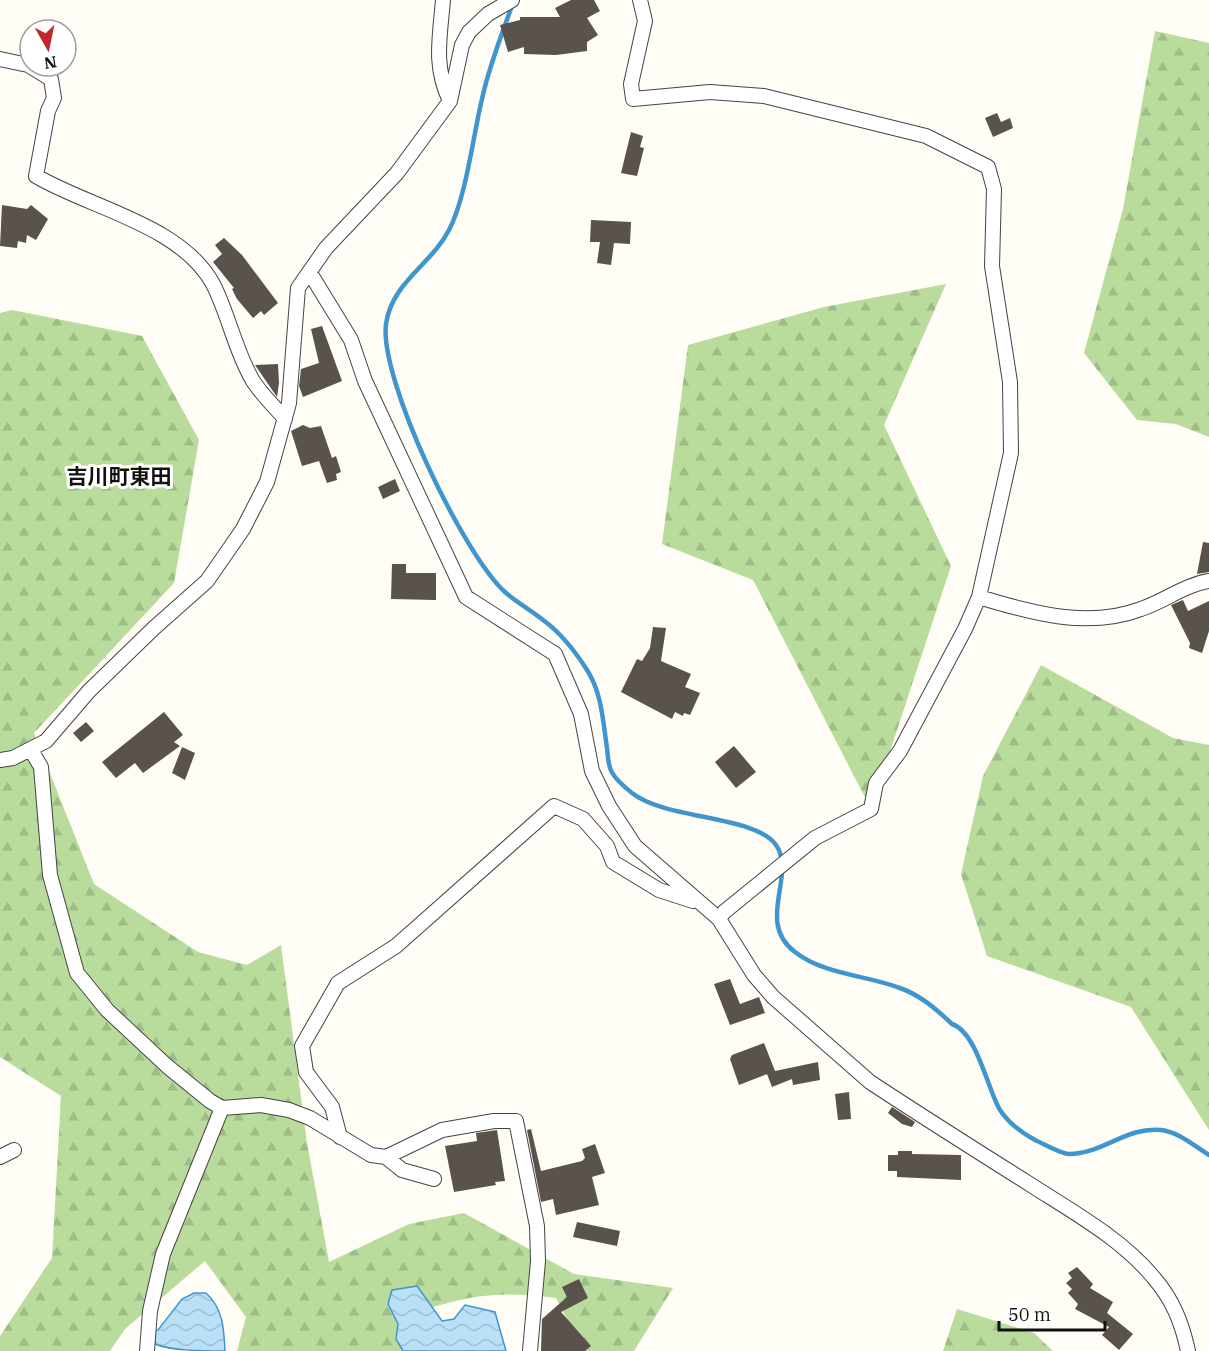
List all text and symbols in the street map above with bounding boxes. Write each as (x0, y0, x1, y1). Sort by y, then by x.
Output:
north arrow (18, 18, 78, 78)
text: N (43, 52, 58, 74)
district label: 吉川町東田 (67, 462, 172, 490)
scale bar (999, 1294, 1106, 1332)
text: 50 m (1008, 1303, 1051, 1326)

